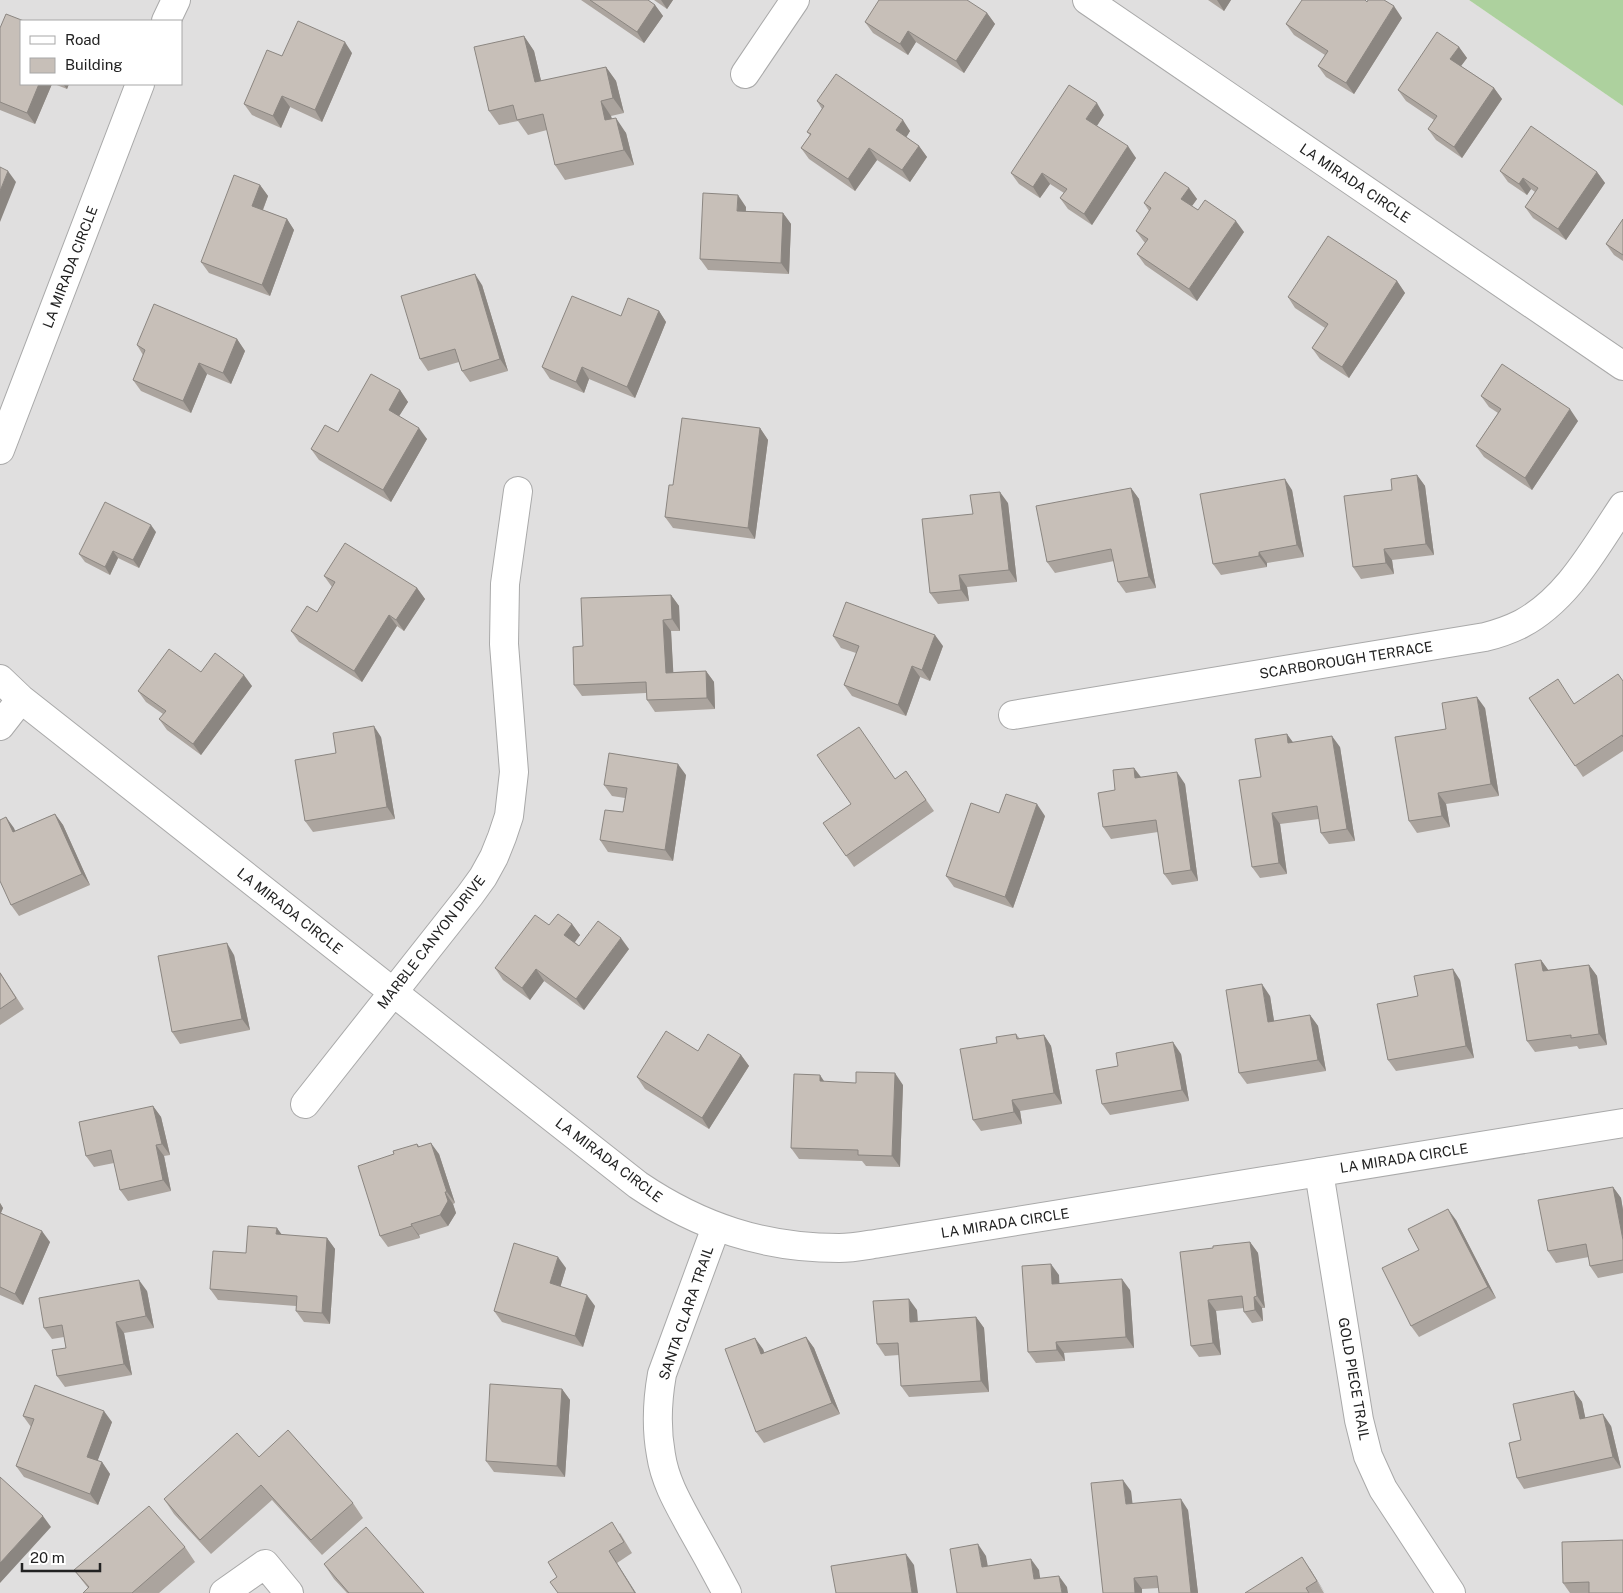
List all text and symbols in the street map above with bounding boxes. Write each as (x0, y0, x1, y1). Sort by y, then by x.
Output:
legend (20, 20, 182, 85)
text: Road (65, 31, 101, 48)
text: Building (65, 56, 123, 73)
street label: LA MIRADA CIRCLE (1297, 140, 1413, 226)
street label: LA MIRADA CIRCLE (39, 204, 101, 330)
street label: SCARBOROUGH TERRACE (1258, 638, 1434, 682)
street label: LA MIRADA CIRCLE (234, 865, 346, 957)
street label: MARBLE CANYON DRIVE (374, 872, 488, 1012)
street label: LA MIRADA CIRCLE (552, 1115, 666, 1205)
street label: LA MIRADA CIRCLE (1339, 1140, 1469, 1176)
street label: LA MIRADA CIRCLE (940, 1205, 1070, 1241)
street label: SANTA CLARA TRAIL (656, 1244, 716, 1382)
street label: GOLD PIECE TRAIL (1335, 1316, 1373, 1442)
scale bar (22, 1540, 100, 1572)
text: 20 m (30, 1549, 65, 1566)

